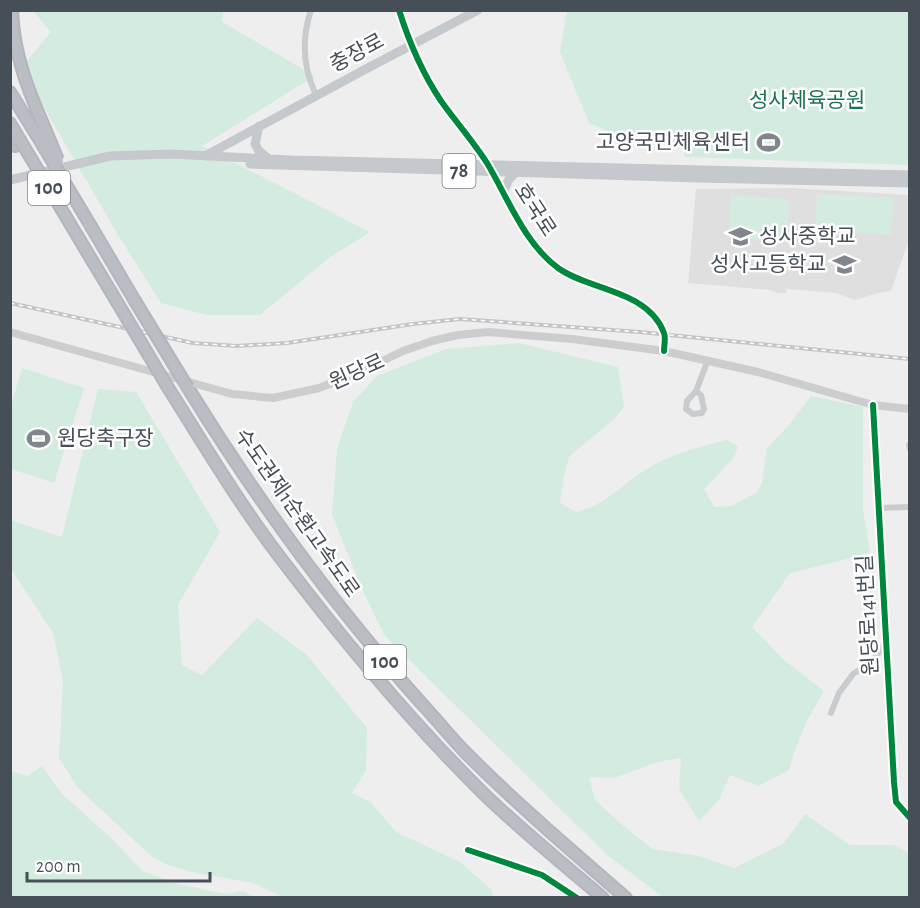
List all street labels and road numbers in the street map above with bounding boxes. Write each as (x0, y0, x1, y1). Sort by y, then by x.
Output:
street label: 충장로 (326, 29, 388, 76)
road number: 78 (442, 154, 476, 188)
road number: 100 (28, 171, 70, 205)
street label: 호국로 (510, 179, 560, 240)
street label: 원당로 (326, 350, 388, 393)
street label: 수도권제1순환고속도로 (231, 424, 364, 601)
street label: 원당로141번길 (853, 554, 882, 676)
road number: 100 (364, 645, 406, 679)

